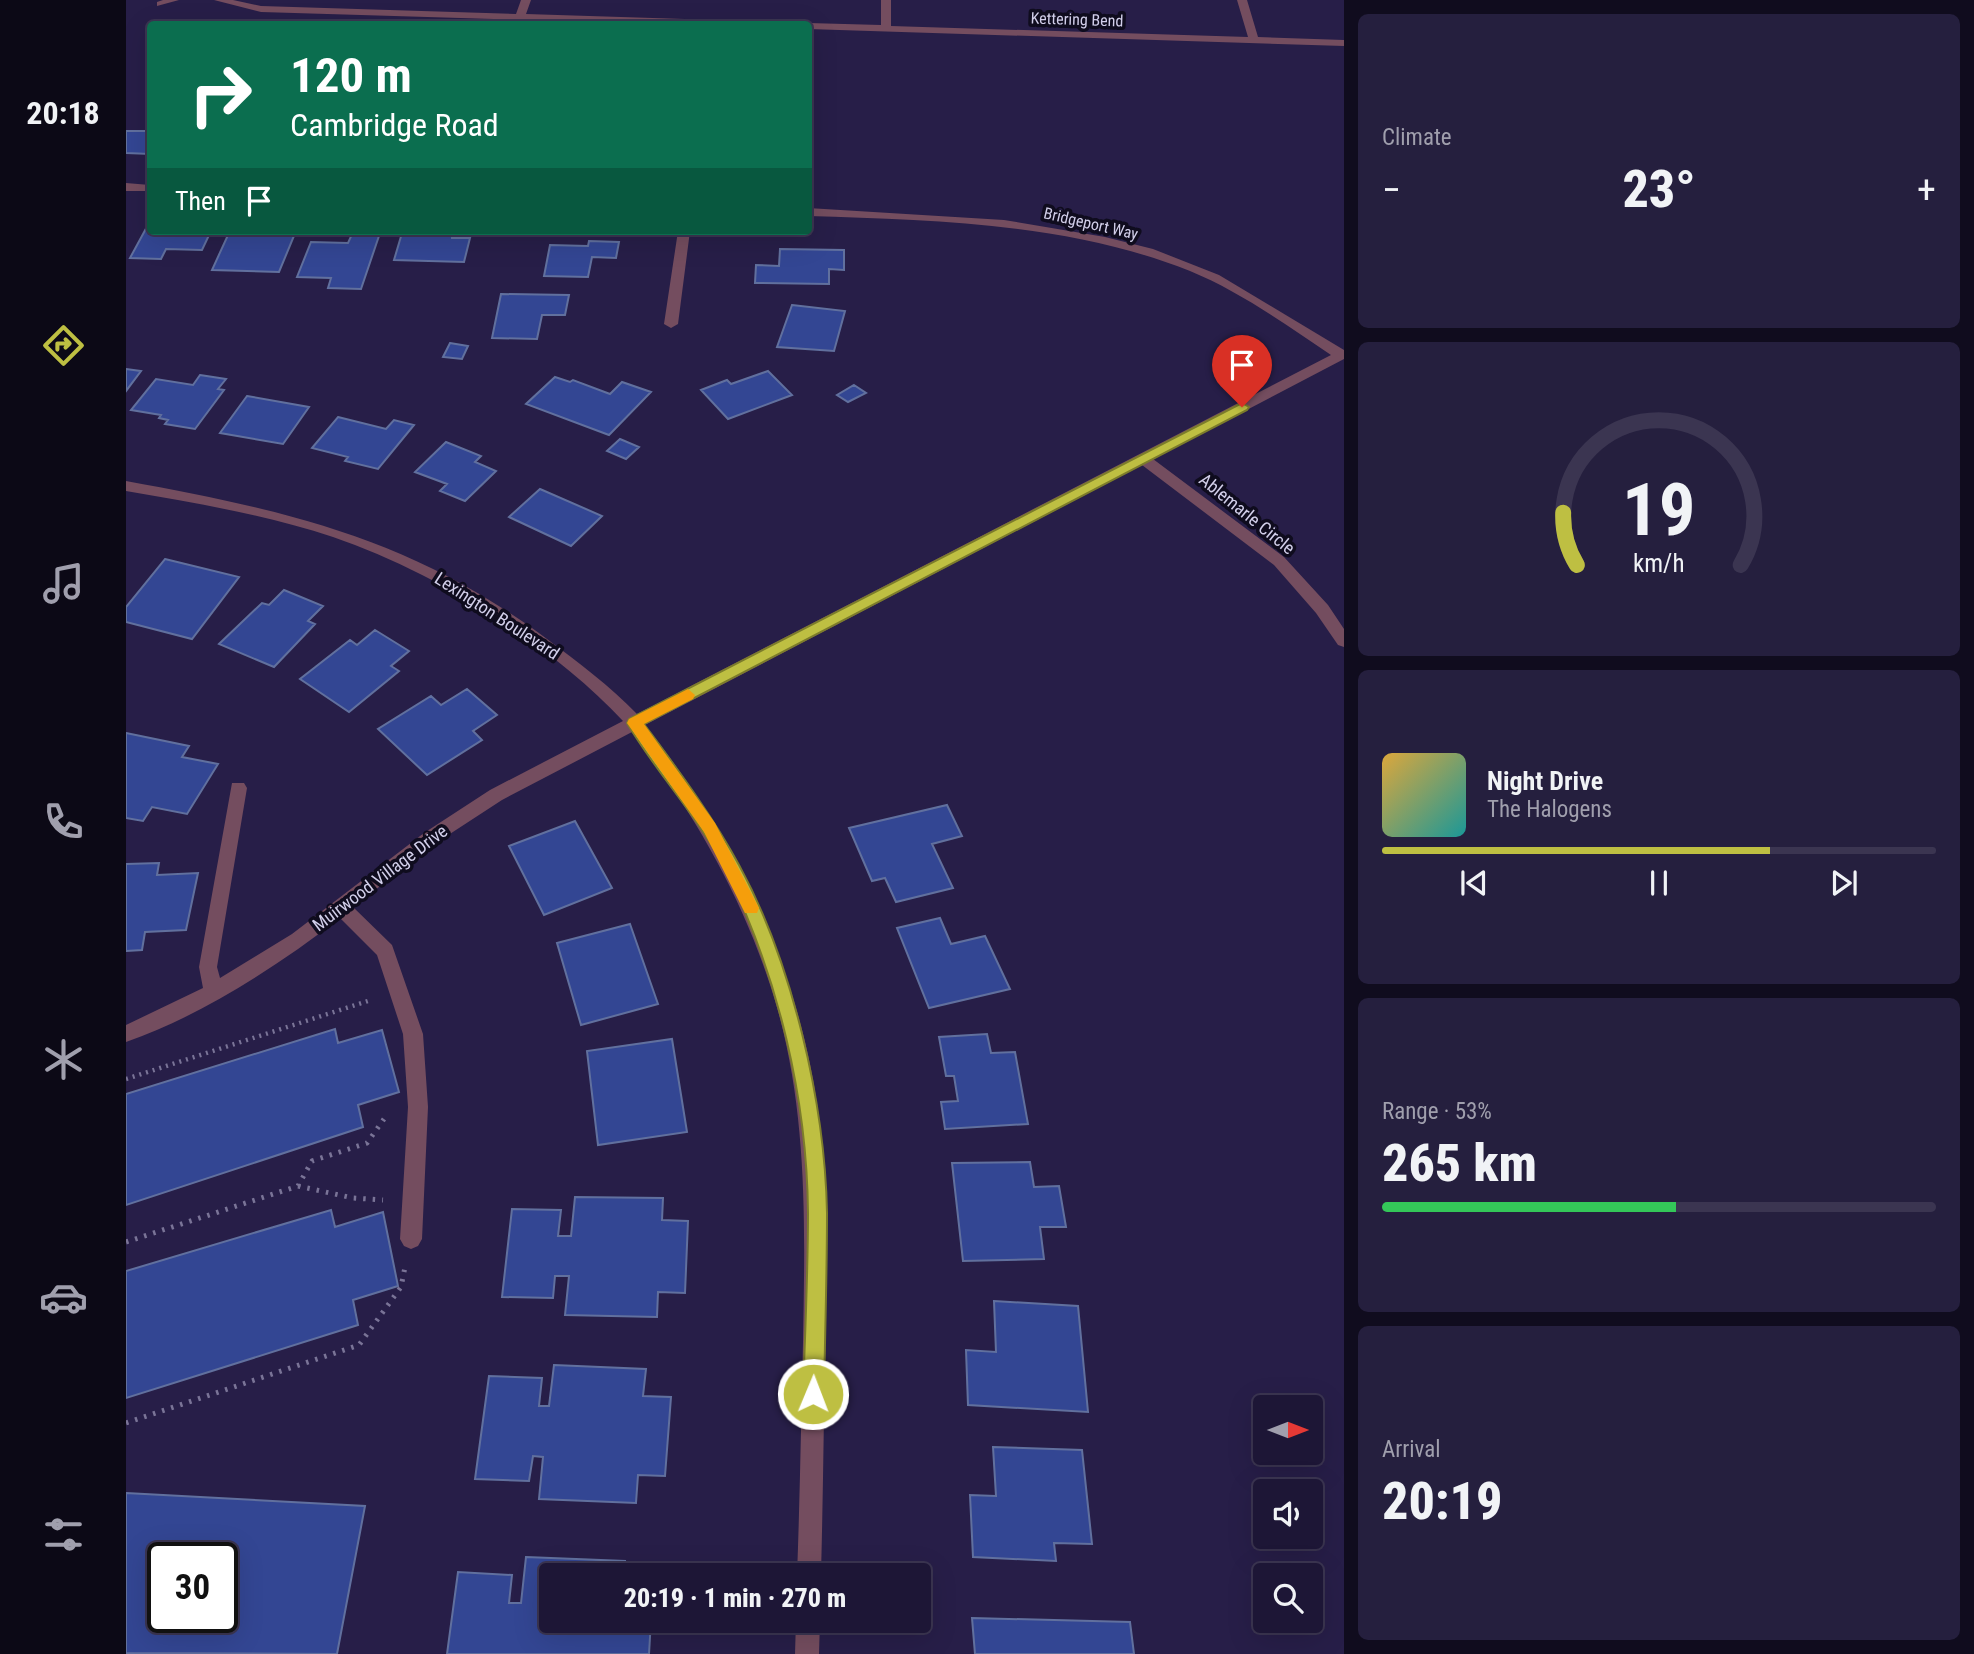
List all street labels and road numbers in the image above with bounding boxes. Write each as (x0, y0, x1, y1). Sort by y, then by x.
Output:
street label: Kettering Bend (1030, 8, 1124, 31)
street label: Bridgeport Way (1042, 203, 1140, 244)
street label: Ablemarle Circle (1195, 469, 1299, 558)
street label: Lexington Boulevard (431, 568, 563, 664)
street label: Muirwood Village Drive (308, 820, 451, 935)

